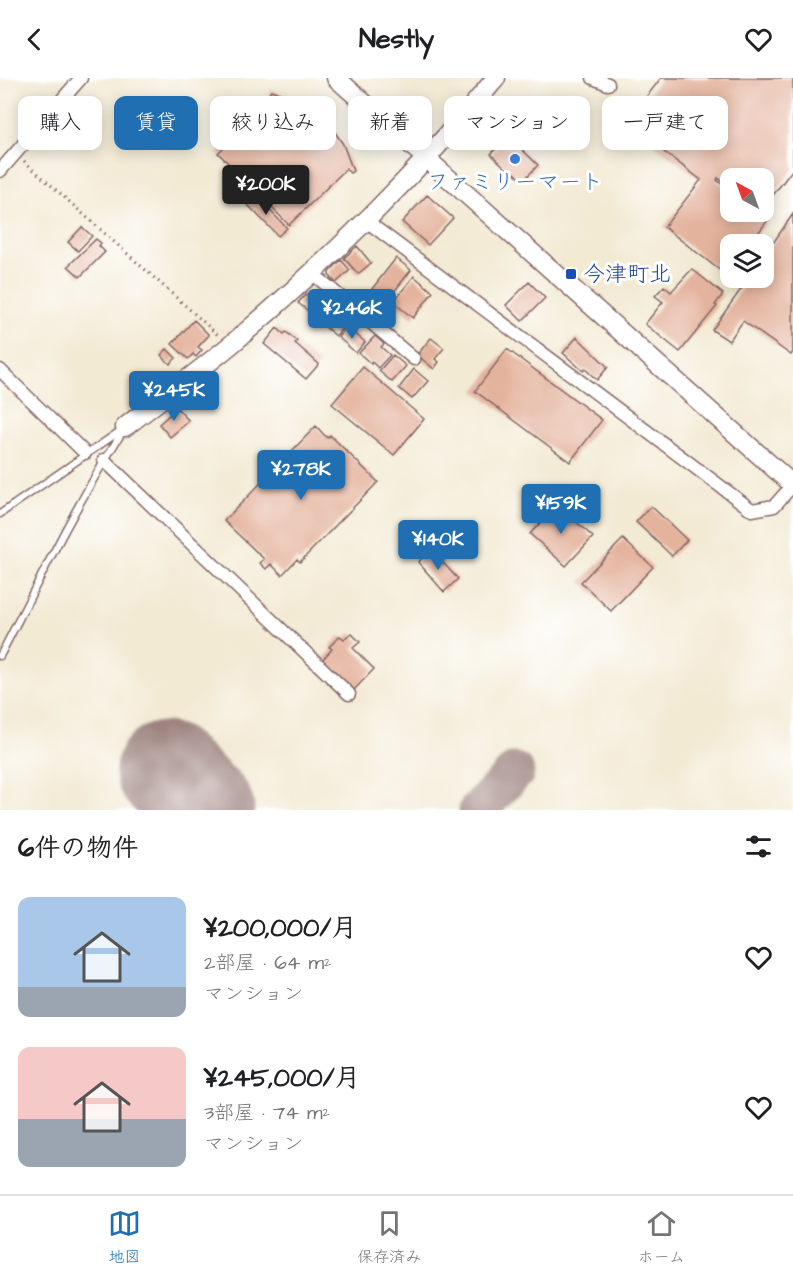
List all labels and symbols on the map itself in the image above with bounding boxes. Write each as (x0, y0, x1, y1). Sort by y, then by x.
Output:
marker: ファミリーマート (508, 152, 522, 166)
pin: ¥200K (224, 165, 308, 216)
place label: ファミリーマート (427, 167, 603, 198)
north arrow (720, 168, 774, 222)
place label: 今津町北 (583, 259, 671, 290)
marker: 今津町北 (564, 267, 578, 281)
pin: ¥246K (310, 289, 394, 340)
pin: ¥245K (132, 371, 216, 422)
pin: ¥278K (259, 450, 343, 501)
pin: ¥159K (519, 484, 603, 535)
pin: ¥140K (396, 520, 480, 571)

